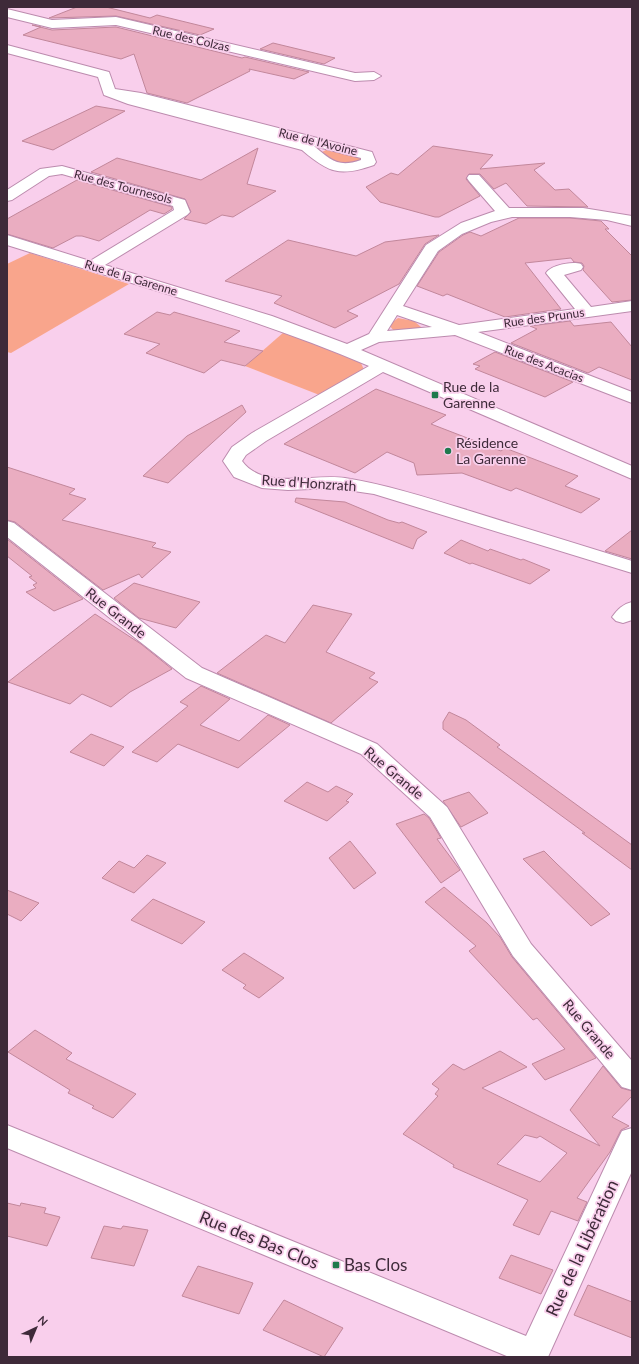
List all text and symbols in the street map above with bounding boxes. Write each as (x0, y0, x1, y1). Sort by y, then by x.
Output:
street label: Rue des Colzas (151, 22, 231, 55)
street label: Rue de l'Avoine (277, 125, 359, 159)
street label: Rue des Tournesols (72, 166, 174, 207)
street label: Rue de la Garenne (83, 256, 179, 299)
street label: Rue des Prunus (503, 304, 585, 331)
street label: Rue des Acacias (502, 342, 586, 386)
place label: Rue de la Garenne (443, 378, 499, 411)
marker: Rue de la Garenne (430, 390, 440, 400)
place label: Résidence La Garenne (456, 434, 526, 467)
marker: Résidence La Garenne (443, 446, 453, 456)
street label: Rue d'Honzrath (261, 471, 357, 494)
street label: Rue Grande (83, 584, 150, 642)
street label: Rue Grande (361, 743, 428, 802)
street label: Rue Grande (560, 995, 619, 1062)
street label: Rue de la Libération (541, 1176, 622, 1319)
street label: Rue des Bas Clos (197, 1206, 322, 1273)
place label: Bas Clos (344, 1254, 407, 1275)
marker: Bas Clos (331, 1260, 341, 1270)
north arrow (16, 1308, 56, 1348)
text: N (36, 1313, 51, 1328)

